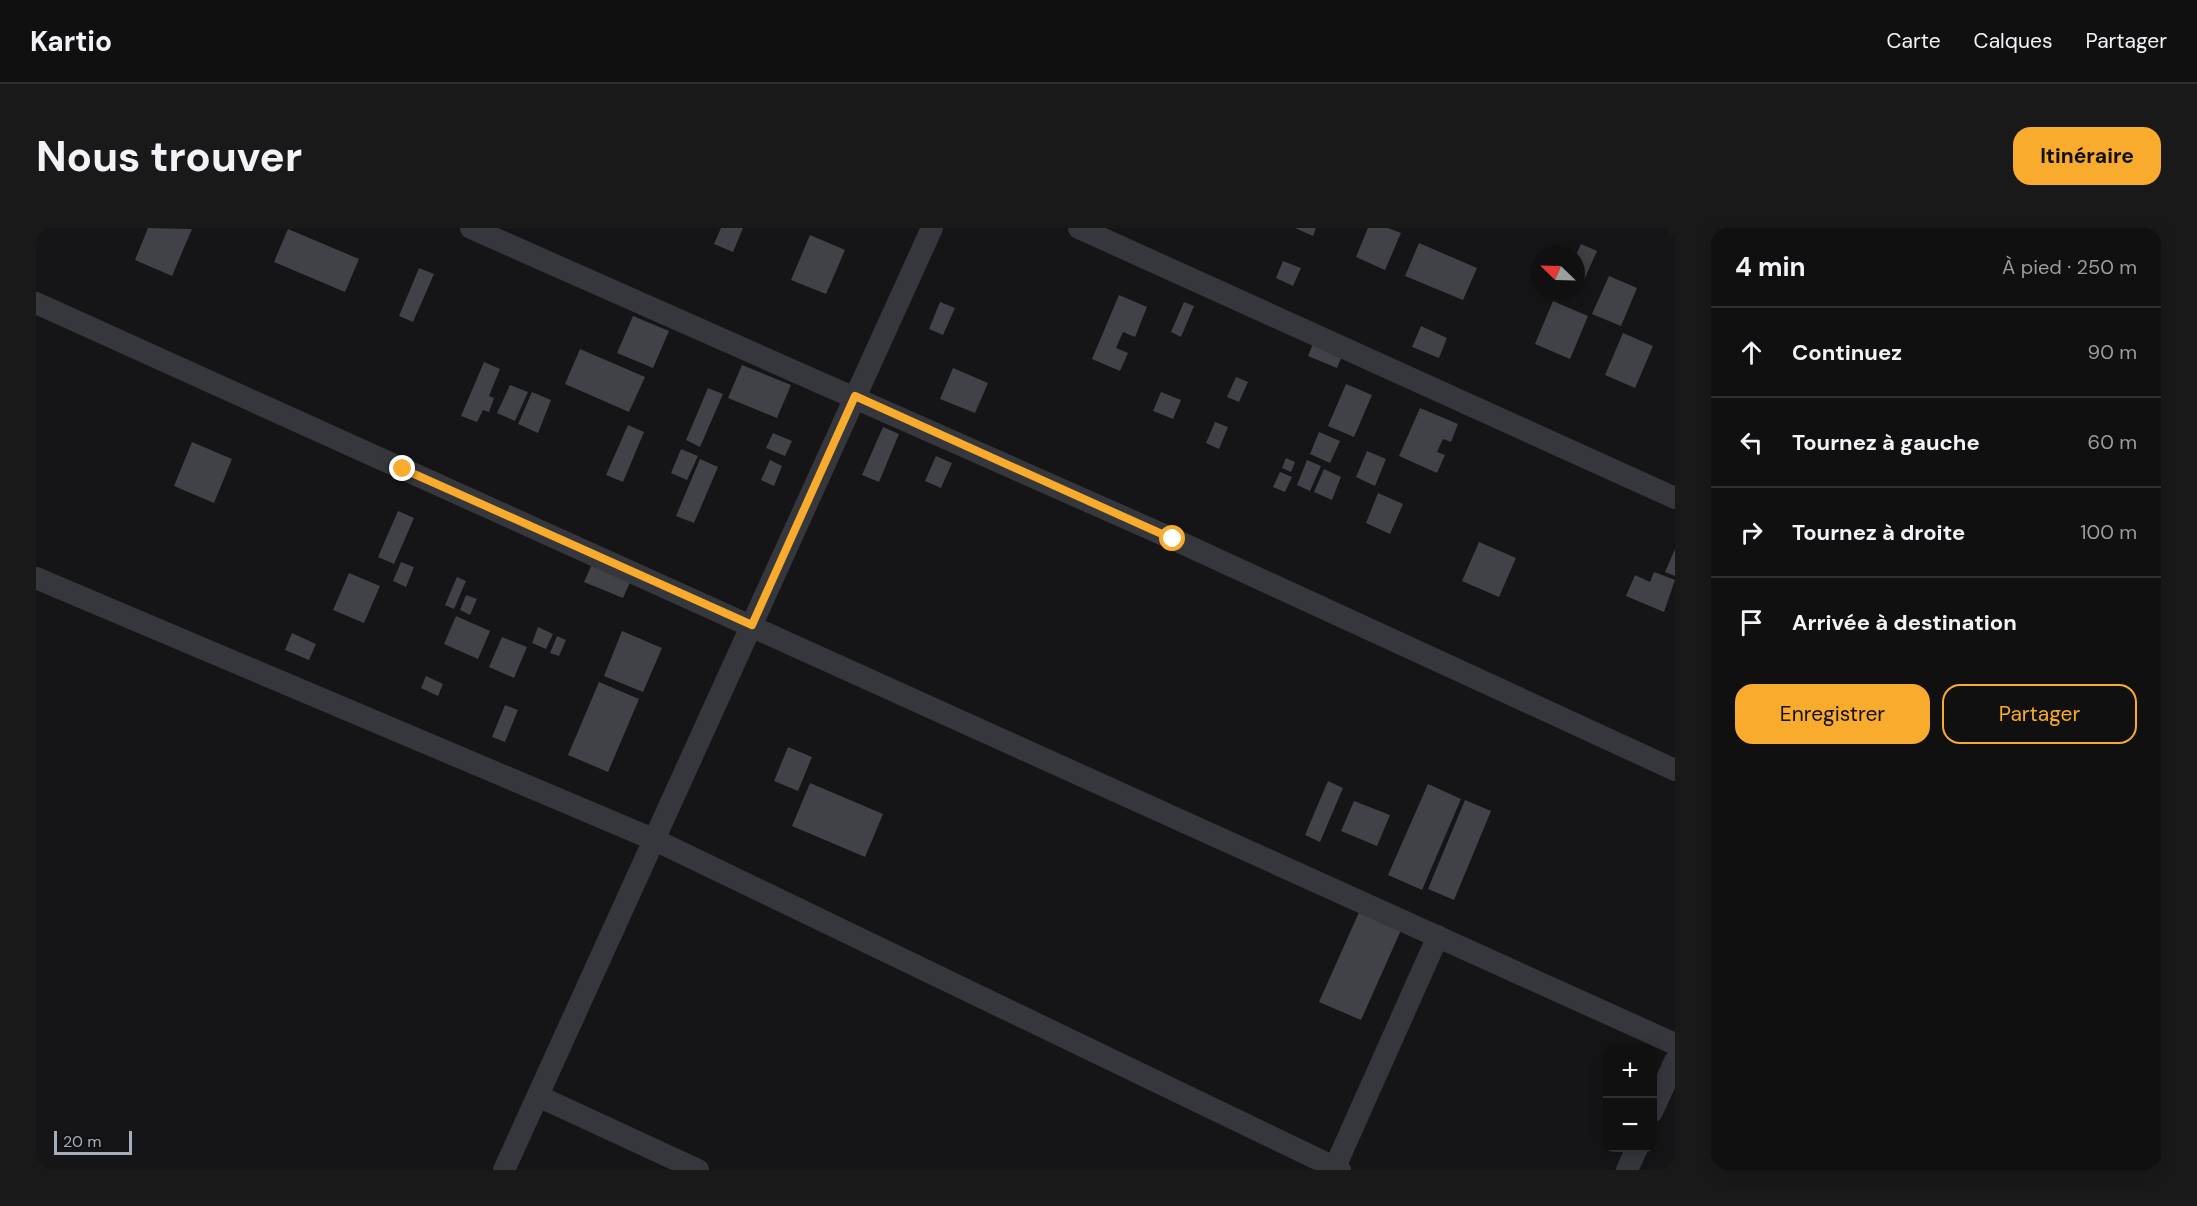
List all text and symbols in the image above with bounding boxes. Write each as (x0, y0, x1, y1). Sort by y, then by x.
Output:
text: Kartio (30, 23, 112, 60)
text: Carte (1886, 27, 1941, 55)
text: Calques (1974, 27, 2052, 55)
text: Partager (2085, 27, 2167, 55)
button: Itinéraire (2013, 127, 2161, 185)
text: Nous trouver (36, 129, 302, 184)
north arrow (1531, 246, 1585, 300)
text: 4 min (1735, 250, 1806, 284)
text: À pied · 250 m (2002, 254, 2137, 280)
icon: ahead (1735, 336, 1768, 369)
text: Continuez (1792, 338, 1902, 367)
text: 90 m (2088, 339, 2137, 365)
icon: left (1735, 426, 1768, 459)
text: Tournez à gauche (1792, 428, 1980, 457)
text: 60 m (2088, 429, 2137, 455)
route end (389, 455, 415, 481)
icon: right (1735, 516, 1768, 549)
text: Tournez à droite (1792, 518, 1965, 547)
text: 100 m (2080, 519, 2137, 545)
route start (1159, 525, 1185, 551)
icon: arrive (1735, 606, 1768, 639)
text: Arrivée à destination (1792, 608, 2017, 637)
button: Enregistrer (1735, 684, 1930, 744)
button: Partager (1942, 684, 2137, 744)
map controls (1603, 1044, 1657, 1152)
button: + (1603, 1044, 1657, 1098)
button: − (1603, 1098, 1657, 1152)
scale bar (54, 1128, 132, 1156)
text: 20 m (63, 1131, 102, 1152)

